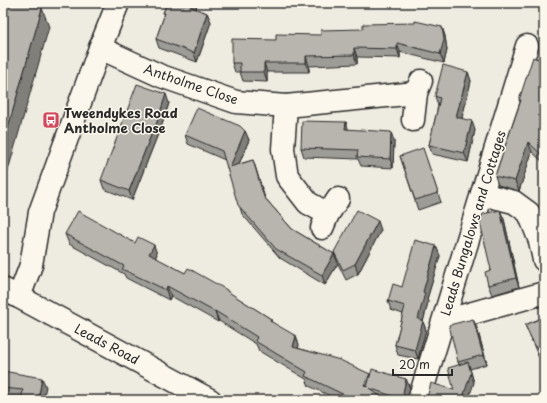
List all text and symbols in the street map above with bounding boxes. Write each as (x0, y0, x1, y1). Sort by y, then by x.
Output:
street label: Antholme Close (141, 58, 241, 109)
place label: Tweendykes Road Antholme Close (64, 103, 178, 137)
bus stop icon: Tweendykes Road Antholme Close (41, 110, 61, 130)
street label: Leads Bungalows and Cottages (435, 128, 510, 318)
street label: Leads Road (71, 318, 143, 369)
scale bar (393, 351, 452, 377)
text: 20 m (399, 355, 430, 373)

